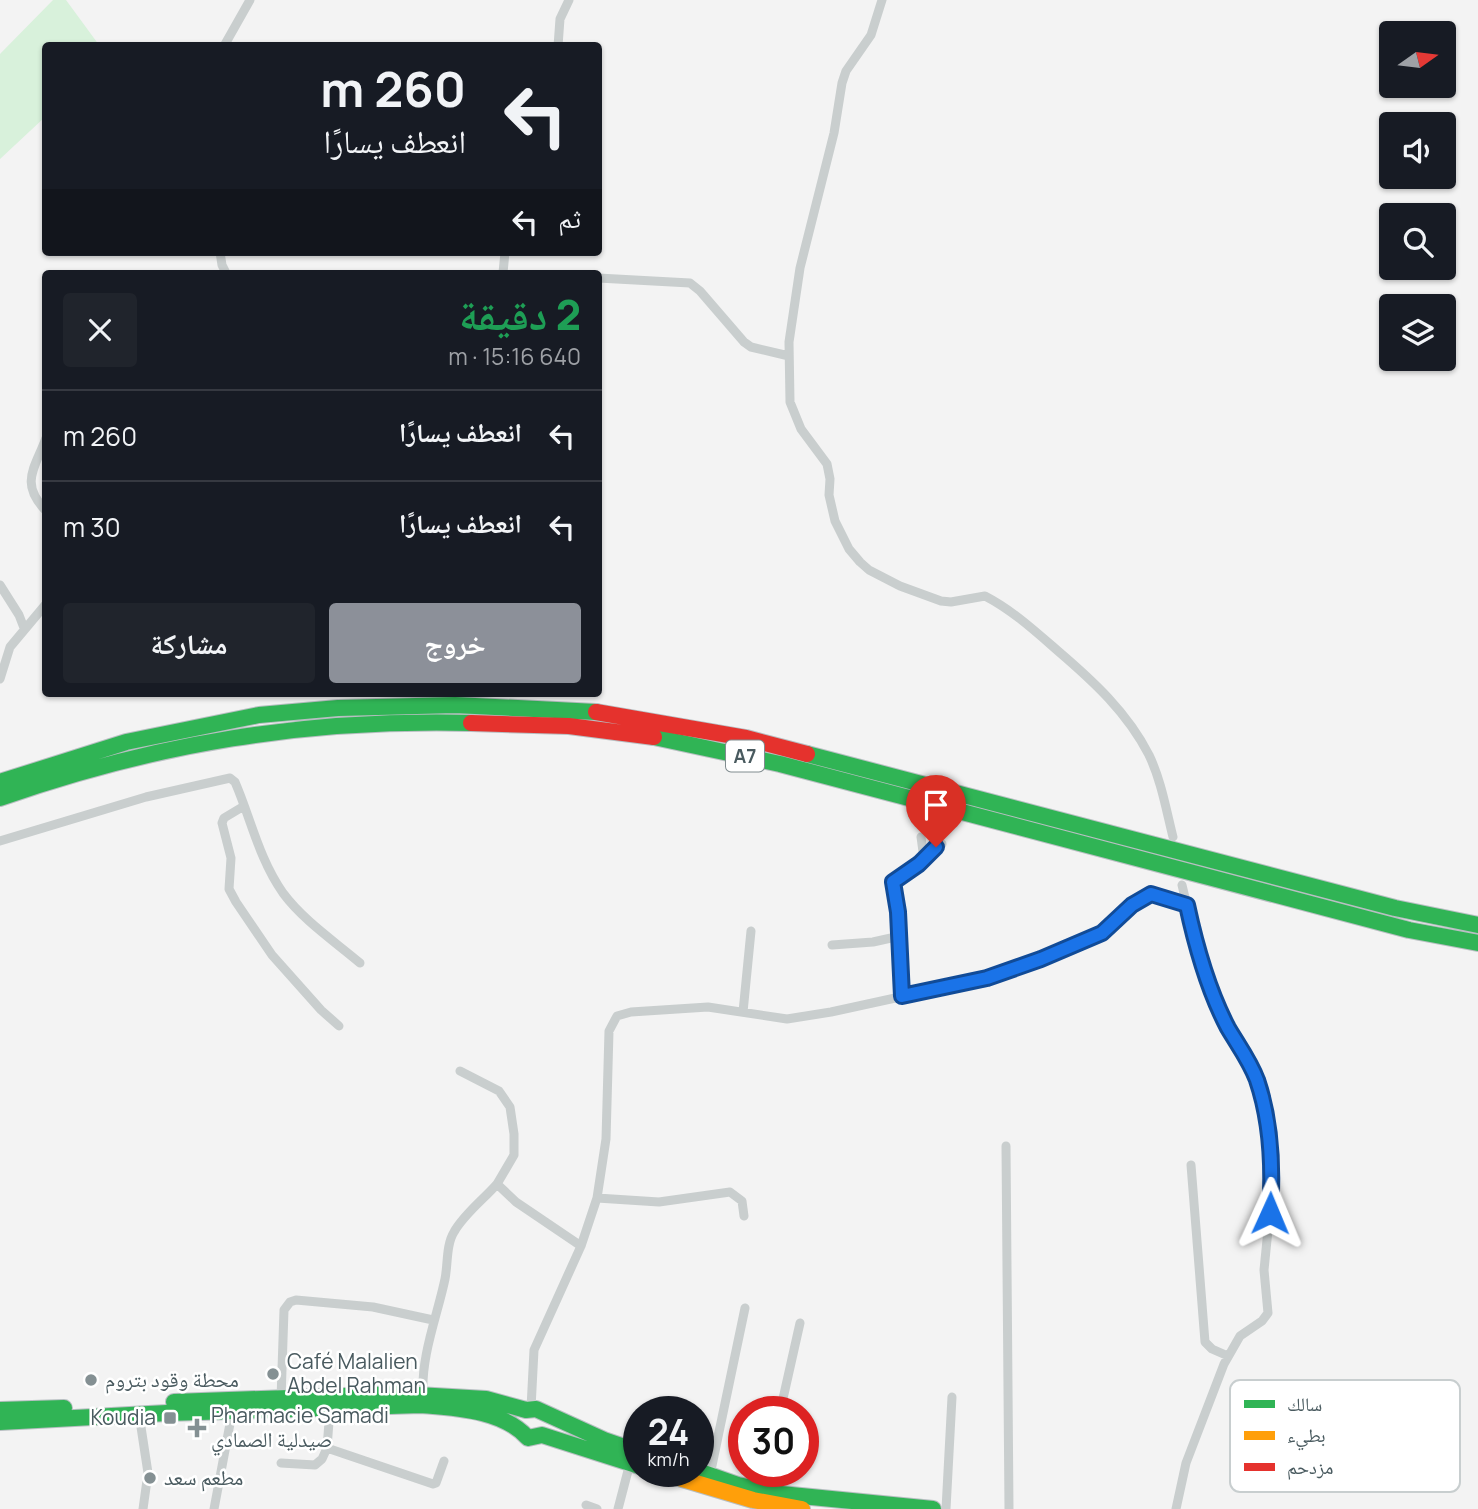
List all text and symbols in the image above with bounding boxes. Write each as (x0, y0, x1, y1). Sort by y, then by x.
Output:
north arrow (1379, 21, 1456, 98)
map controls (1379, 21, 1456, 371)
text: 260 m (320, 55, 466, 122)
icon: left (490, 70, 581, 161)
button: sound (1379, 112, 1456, 189)
text: انعطف يسارًا (323, 119, 466, 163)
text: ثم (558, 200, 581, 236)
icon: left (506, 203, 544, 241)
button: search (1379, 203, 1456, 280)
text: 2 دقيقة (459, 285, 581, 343)
button: close (63, 293, 137, 367)
button: layers (1379, 294, 1456, 371)
text: 640 m · 15:16 (448, 340, 581, 372)
text: انعطف يسارًا (399, 414, 522, 450)
icon: left (543, 417, 581, 455)
text: 260 m (63, 418, 137, 454)
text: انعطف يسارًا (399, 505, 522, 541)
icon: left (543, 508, 581, 546)
text: 30 m (63, 509, 121, 545)
button: مشاركة (63, 603, 315, 683)
button: خروج (329, 603, 581, 683)
road number: A7 (726, 740, 764, 772)
pin (906, 775, 966, 847)
icon: arrive (917, 786, 955, 824)
position arrow (1233, 1176, 1307, 1250)
place label: Café Malalien Abdel Rahman (287, 1347, 426, 1399)
place label: محطة وقود بتروم (105, 1365, 239, 1394)
marker: Café Malalien Abdel Rahman (265, 1366, 281, 1382)
marker: محطة وقود بتروم (83, 1372, 99, 1388)
legend (1230, 1380, 1460, 1492)
text: سالك (1287, 1391, 1322, 1417)
speed limit sign: 30 (728, 1396, 819, 1487)
place label: Pharmacie Samadi صيدلية الصمادي (211, 1401, 389, 1456)
place label: Koudia (90, 1403, 156, 1431)
text: 24 (648, 1408, 689, 1456)
marker: Koudia (162, 1410, 178, 1426)
marker: Pharmacie Samadi صيدلية الصمادي (189, 1420, 205, 1436)
text: بطيء (1287, 1422, 1326, 1451)
text: km/h (648, 1447, 689, 1471)
text: مزدحم (1287, 1454, 1333, 1480)
place label: مطعم سعد (164, 1463, 243, 1492)
marker: مطعم سعد (142, 1470, 158, 1486)

